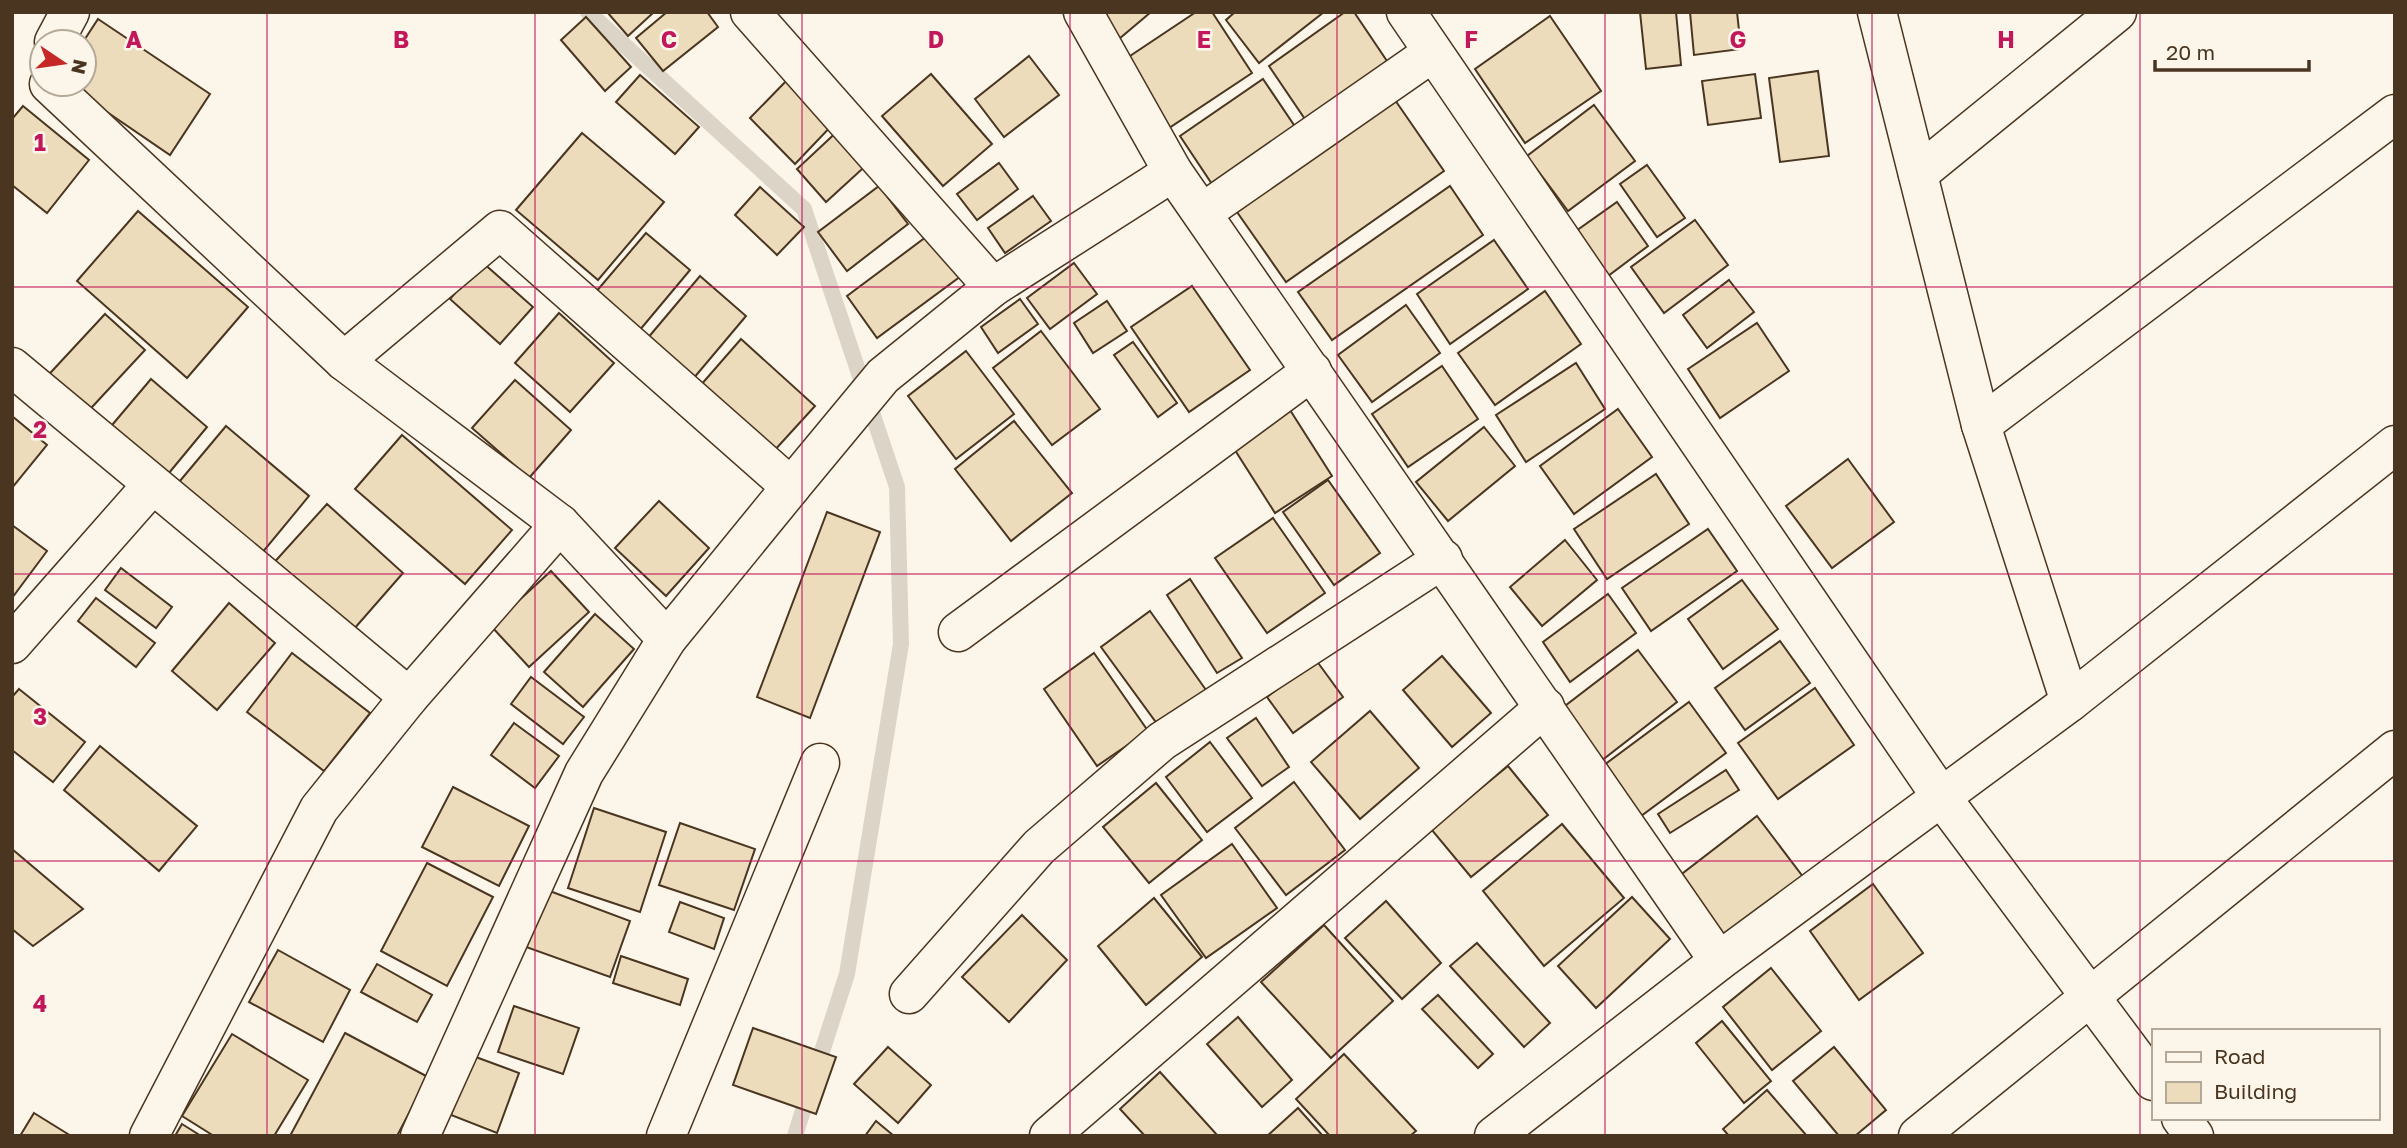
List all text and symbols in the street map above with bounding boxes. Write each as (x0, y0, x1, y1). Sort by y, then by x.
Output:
text: A (126, 25, 143, 53)
text: B (393, 25, 409, 53)
text: C (661, 25, 677, 53)
text: D (928, 25, 944, 53)
text: E (1197, 25, 1211, 53)
text: F (1464, 25, 1478, 53)
text: G (1730, 25, 1746, 53)
text: H (1997, 25, 2015, 53)
north arrow (28, 28, 98, 98)
scale bar (2155, 28, 2309, 72)
text: 20 m (2166, 39, 2215, 65)
text: N (67, 57, 93, 77)
text: 1 (34, 128, 46, 156)
text: 2 (33, 415, 47, 443)
text: 3 (33, 702, 47, 730)
text: 4 (33, 989, 47, 1017)
legend (2152, 1029, 2379, 1120)
text: Road (2214, 1043, 2265, 1069)
text: Building (2214, 1078, 2297, 1104)

